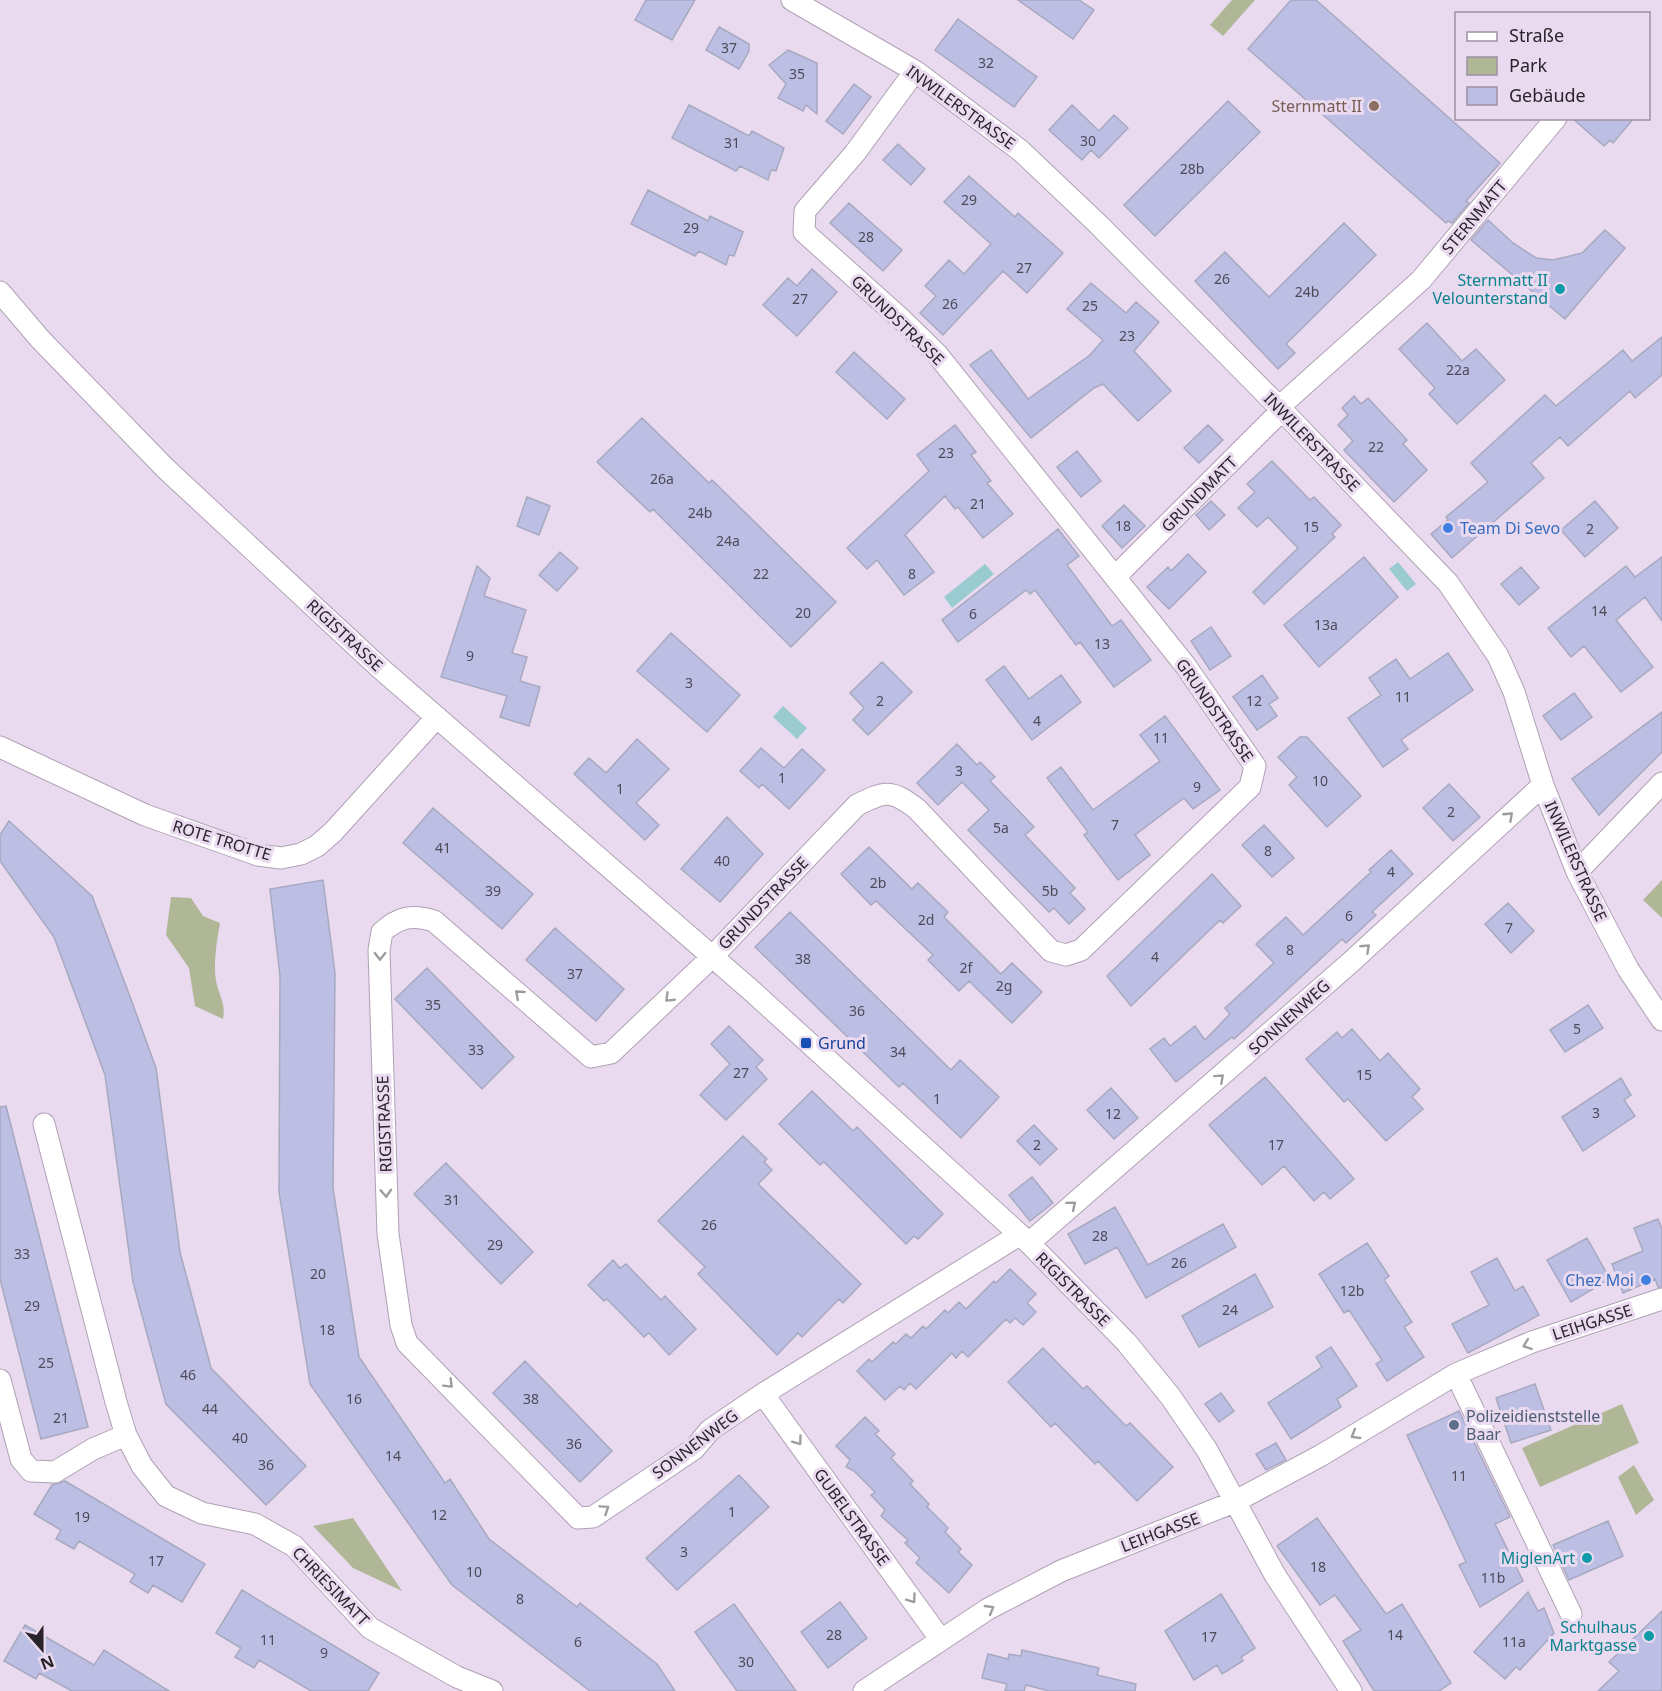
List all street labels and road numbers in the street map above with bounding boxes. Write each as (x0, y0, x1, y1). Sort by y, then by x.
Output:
street label: INWILERSTRASSE (902, 60, 1020, 154)
street label: STERNMATT (1437, 175, 1512, 259)
street label: GRUNDSTRASSE (847, 270, 949, 370)
street label: INWILERSTRASSE (1259, 388, 1365, 496)
street label: GRUNDMATT (1156, 451, 1242, 537)
street label: RIGISTRASSE (302, 594, 388, 676)
street label: GRUNDSTRASSE (1171, 654, 1259, 766)
street label: INWILERSTRASSE (1540, 797, 1612, 925)
street label: ROTE TROTTE (170, 815, 274, 865)
street label: GRUNDSTRASSE (713, 852, 813, 954)
street label: SONNENWEG (1244, 975, 1334, 1059)
street label: RIGISTRASSE (371, 1075, 397, 1173)
street label: RIGISTRASSE (1031, 1247, 1115, 1331)
street label: LEIHGASSE (1549, 1299, 1635, 1345)
street label: SONNENWEG (648, 1404, 742, 1484)
street label: GUBELSTRASSE (809, 1464, 895, 1570)
street label: LEIHGASSE (1117, 1507, 1203, 1557)
street label: CHRIESIMATT (288, 1542, 374, 1630)

